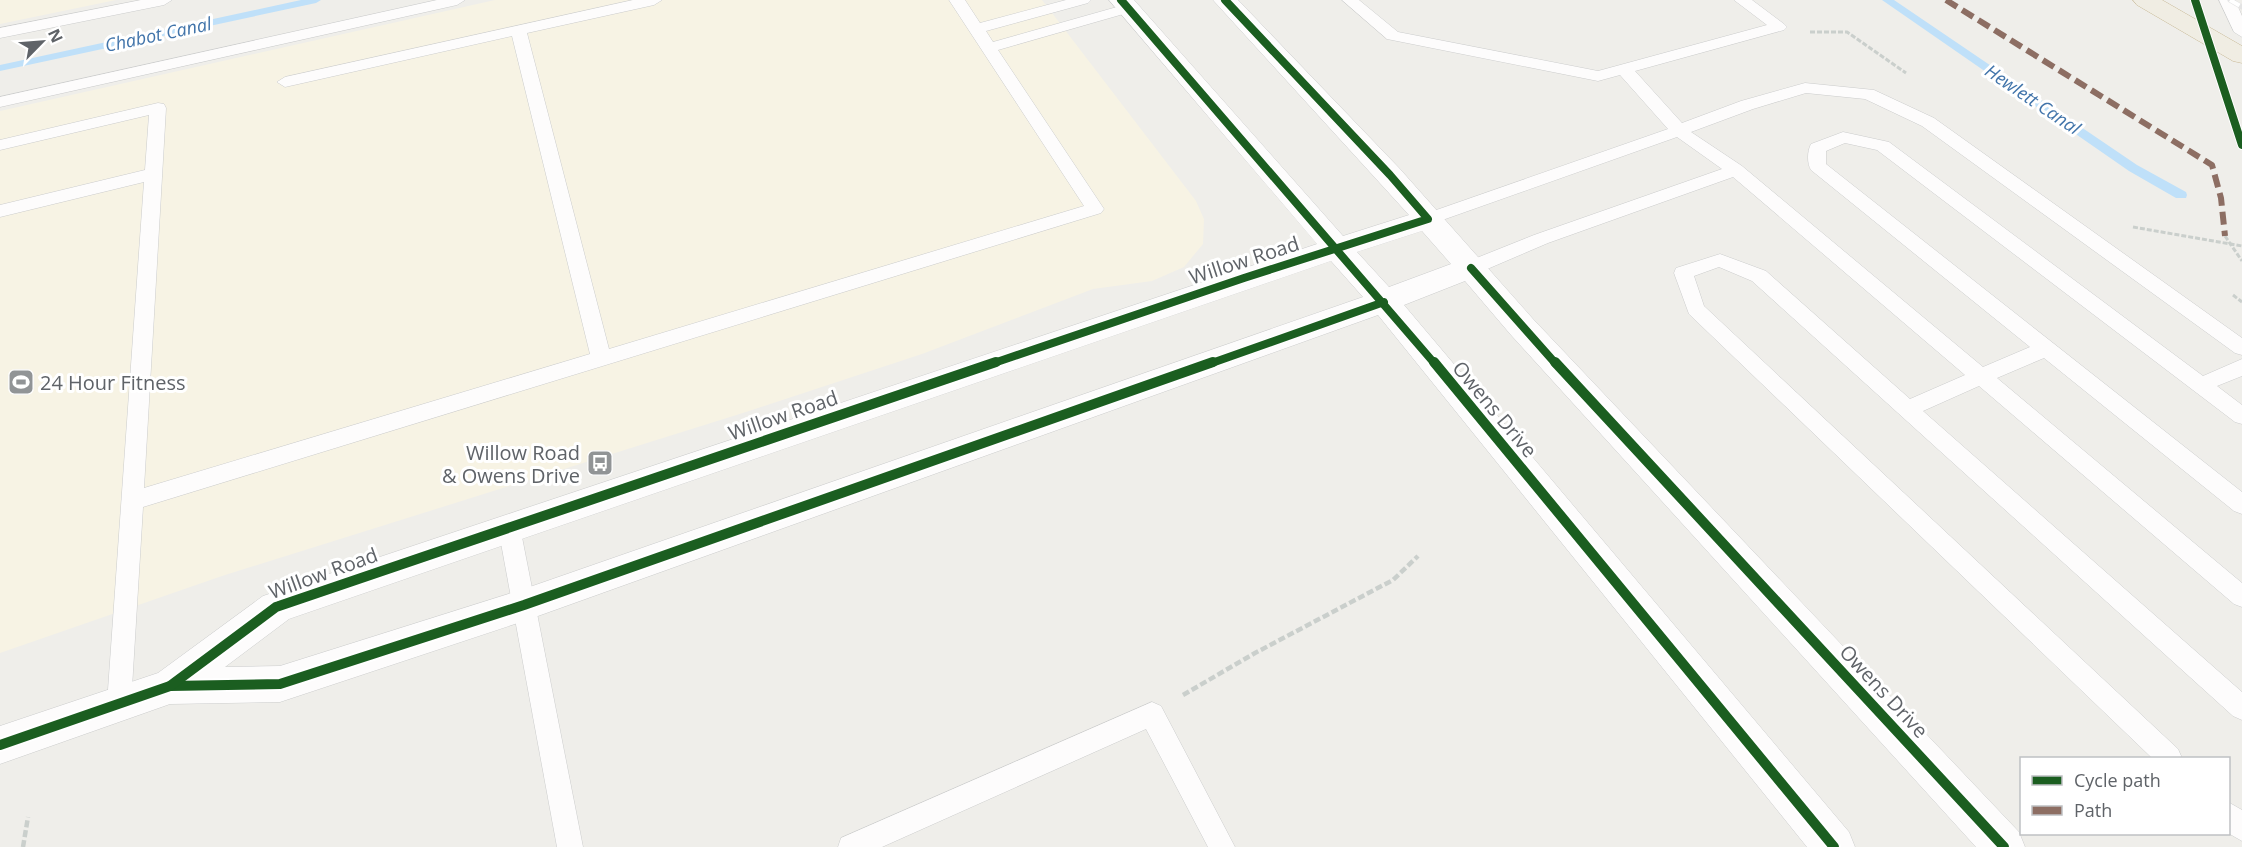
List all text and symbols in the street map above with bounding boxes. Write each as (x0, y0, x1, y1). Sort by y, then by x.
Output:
water label: Chabot Canal (103, 11, 214, 57)
north arrow (12, 12, 72, 72)
text: N (43, 25, 68, 46)
water label: Hewlett Canal (1981, 58, 2086, 140)
street label: Willow Road (1186, 230, 1302, 290)
street label: Owens Drive (1447, 355, 1543, 463)
sports icon: 24 Hour Fitness (6, 367, 36, 397)
place label: 24 Hour Fitness (40, 369, 186, 396)
street label: Willow Road (725, 384, 841, 446)
place label: Willow Road & Owens Drive (442, 439, 580, 489)
bus stop icon: Willow Road & Owens Drive (585, 448, 615, 478)
street label: Willow Road (265, 541, 381, 605)
street label: Owens Drive (1834, 639, 1934, 743)
legend (2020, 757, 2230, 835)
text: Cycle path (2074, 768, 2161, 792)
text: Path (2074, 798, 2112, 822)

